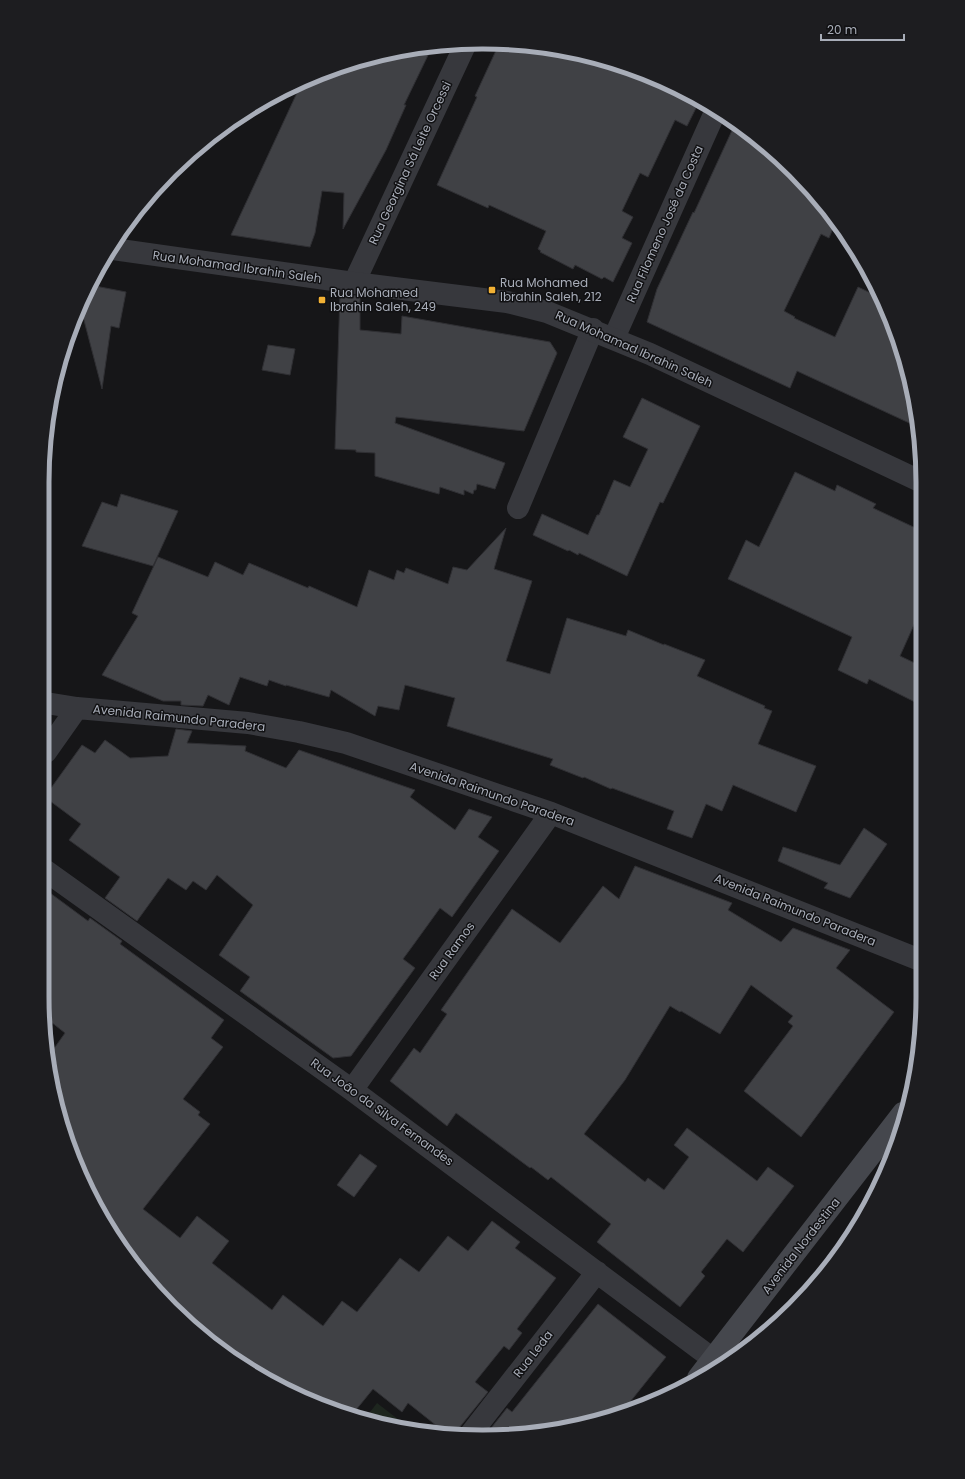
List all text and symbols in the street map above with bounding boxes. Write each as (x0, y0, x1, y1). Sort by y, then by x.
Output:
scale bar (821, 16, 904, 42)
text: 20 m (827, 21, 857, 38)
street label: Rua Georgina Sá Leite Orcessi (364, 78, 455, 247)
street label: Rua Filomeno José da Costa (622, 143, 707, 305)
street label: Rua Mohamad Ibrahin Saleh (152, 246, 323, 287)
place label: Rua Mohamed Ibrahin Saleh, 212 (500, 274, 602, 305)
place label: Rua Mohamed Ibrahin Saleh, 249 (330, 284, 436, 315)
marker: Rua Mohamed Ibrahin Saleh, 212 (487, 285, 497, 295)
marker: Rua Mohamed Ibrahin Saleh, 249 (317, 295, 327, 305)
street label: Rua Mohamad Ibrahin Saleh (553, 306, 715, 391)
street label: Avenida Raimundo Paradera (92, 700, 266, 735)
street label: Avenida Raimundo Paradera (408, 757, 577, 830)
street label: Avenida Raimundo Paradera (712, 869, 879, 950)
street label: Rua Ramos (425, 918, 478, 983)
street label: Rua João da Silva Fernandes (307, 1054, 457, 1169)
street label: Avenida Nordestina (758, 1194, 844, 1297)
street label: Rua Leda (509, 1327, 556, 1381)

